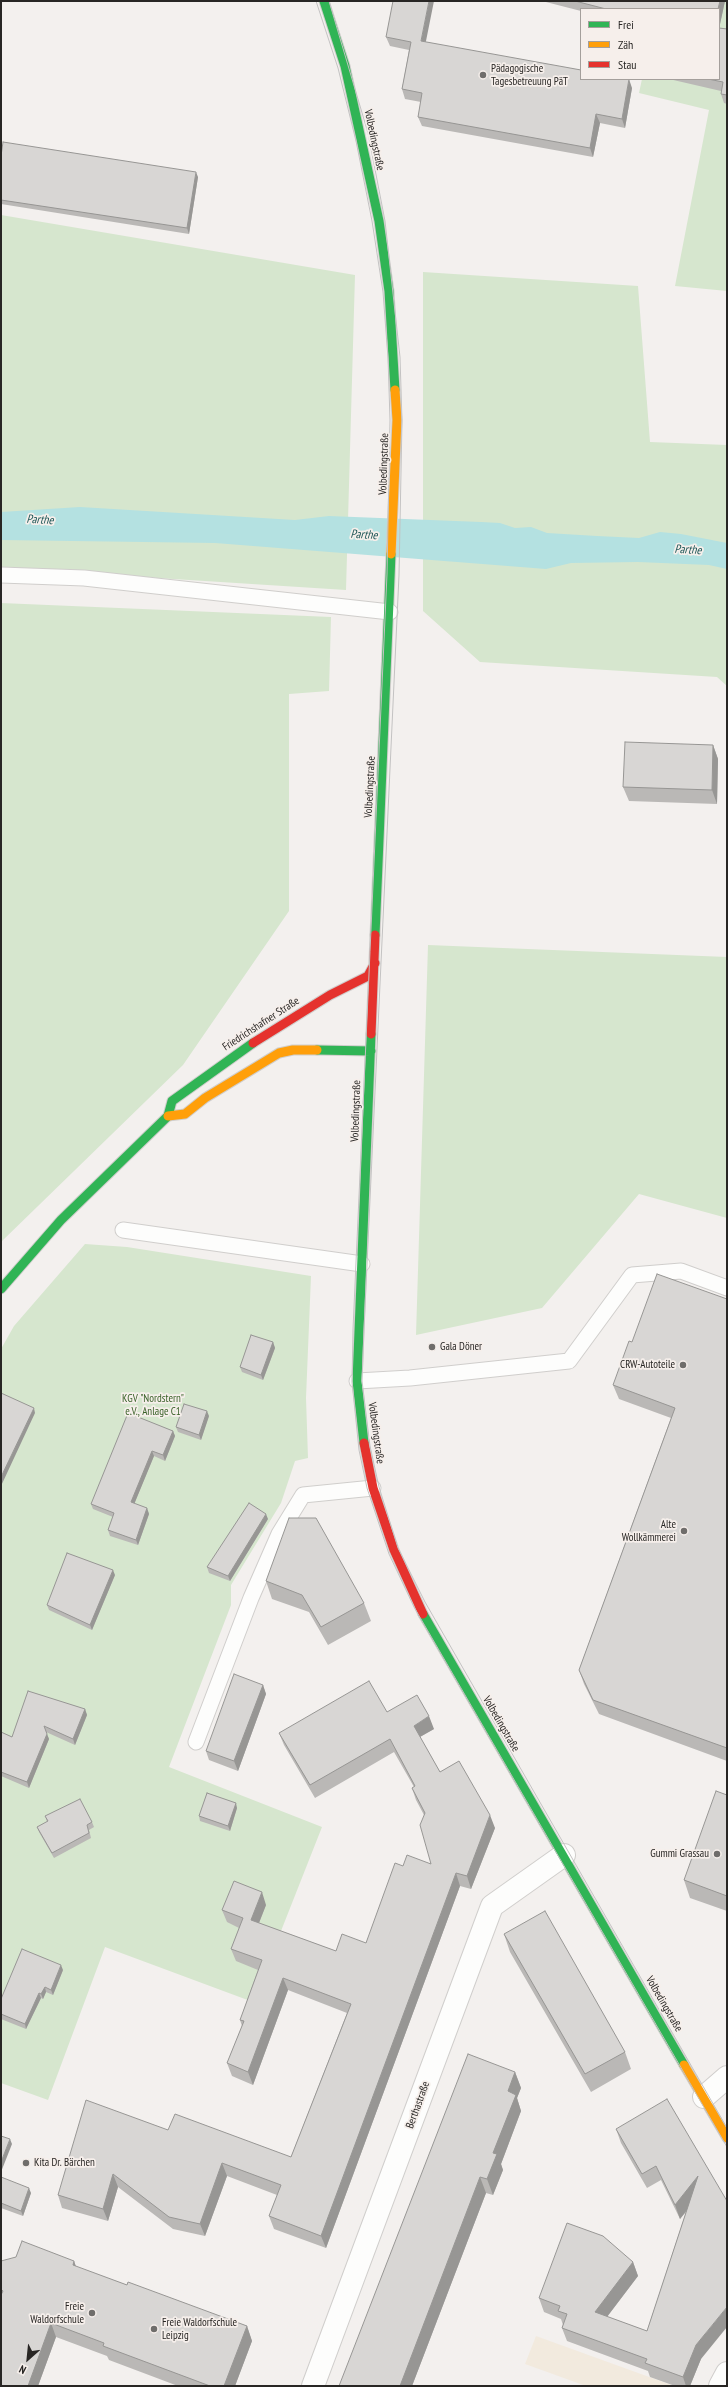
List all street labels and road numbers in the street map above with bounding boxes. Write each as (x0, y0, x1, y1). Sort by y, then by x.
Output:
street label: Volbedingstraße (361, 108, 387, 172)
street label: Volbedingstraße (376, 433, 392, 495)
street label: Volbedingstraße (362, 756, 378, 818)
street label: Friedrichshafner Straße (220, 994, 302, 1054)
street label: Volbedingstraße (348, 1080, 364, 1142)
street label: Volbedingstraße (365, 1401, 387, 1465)
street label: Volbedingstraße (480, 1694, 522, 1754)
street label: Volbedingstraße (643, 1974, 685, 2034)
street label: Berthastraße (403, 2080, 433, 2130)

